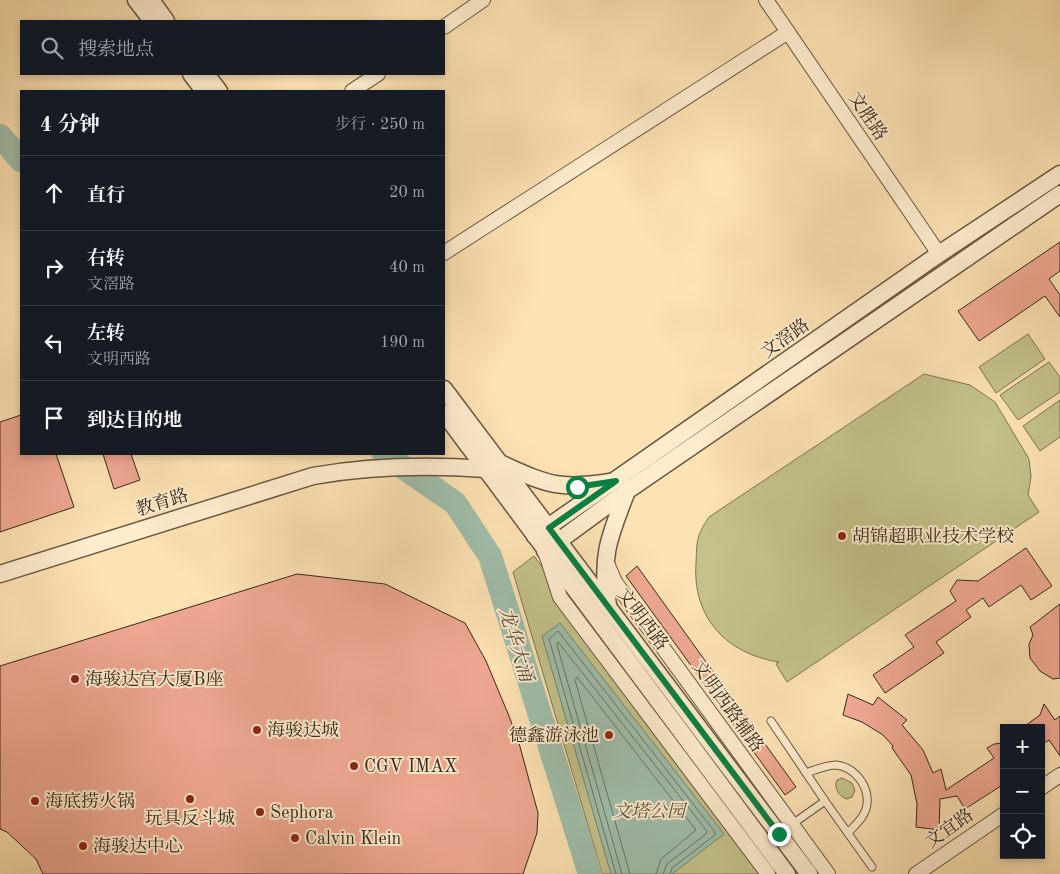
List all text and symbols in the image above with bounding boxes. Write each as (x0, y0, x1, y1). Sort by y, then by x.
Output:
search box (20, 20, 445, 75)
icon: search (38, 34, 66, 62)
text: 搜索地点 (78, 41, 154, 60)
street label: 文胜路 (845, 88, 891, 144)
text: 4 分钟 (40, 115, 100, 136)
text: 步行 · 250 m (335, 117, 425, 133)
icon: ahead (40, 179, 68, 207)
text: 20 m (389, 185, 425, 201)
text: 直行 (87, 187, 125, 206)
text: 右转 (87, 250, 125, 269)
icon: right (40, 254, 68, 282)
text: 40 m (389, 260, 425, 276)
text: 文滘路 (87, 277, 135, 293)
street label: 文滘路 (757, 314, 813, 362)
text: 左转 (87, 325, 125, 344)
icon: left (40, 329, 68, 357)
text: 190 m (380, 335, 425, 351)
text: 文明西路 (87, 352, 151, 368)
icon: arrive (40, 404, 68, 432)
text: 到达目的地 (87, 412, 182, 431)
route start (566, 476, 589, 499)
street label: 教育路 (133, 485, 191, 519)
place label: 胡锦超职业技术学校 (852, 526, 1014, 546)
marker: 胡锦超职业技术学校 (836, 530, 848, 542)
street label: 文明西路 (613, 584, 673, 654)
water label: 龙华大涌 (494, 605, 537, 686)
street label: 文明西路辅路 (688, 656, 768, 756)
place label: 海骏达宫大厦B座 (85, 669, 223, 689)
marker: 海骏达宫大厦B座 (69, 673, 81, 685)
place label: 海骏达城 (267, 720, 339, 740)
marker: 海骏达城 (251, 724, 263, 736)
map controls (1000, 724, 1045, 859)
button: + (1000, 724, 1045, 769)
place label: 德鑫游泳池 (509, 725, 599, 745)
marker: 德鑫游泳池 (603, 729, 615, 741)
place label: CGV IMAX (364, 758, 458, 776)
marker: CGV IMAX (348, 760, 360, 772)
button: − (1000, 769, 1045, 814)
place label: 海底捞火锅 (45, 791, 135, 811)
marker: 玩具反斗城 (184, 793, 196, 805)
marker: 海底捞火锅 (29, 795, 41, 807)
park label: 文塔公园 (613, 801, 688, 821)
place label: Sephora (270, 804, 334, 822)
street label: 文宜路 (921, 804, 977, 852)
marker: Sephora (254, 806, 266, 818)
place label: 玩具反斗城 (145, 808, 235, 828)
button: locate (1000, 814, 1045, 859)
route end (768, 823, 791, 846)
place label: Calvin Klein (305, 830, 402, 848)
marker: Calvin Klein (289, 832, 301, 844)
place label: 海骏达中心 (93, 836, 183, 856)
marker: 海骏达中心 (77, 840, 89, 852)

